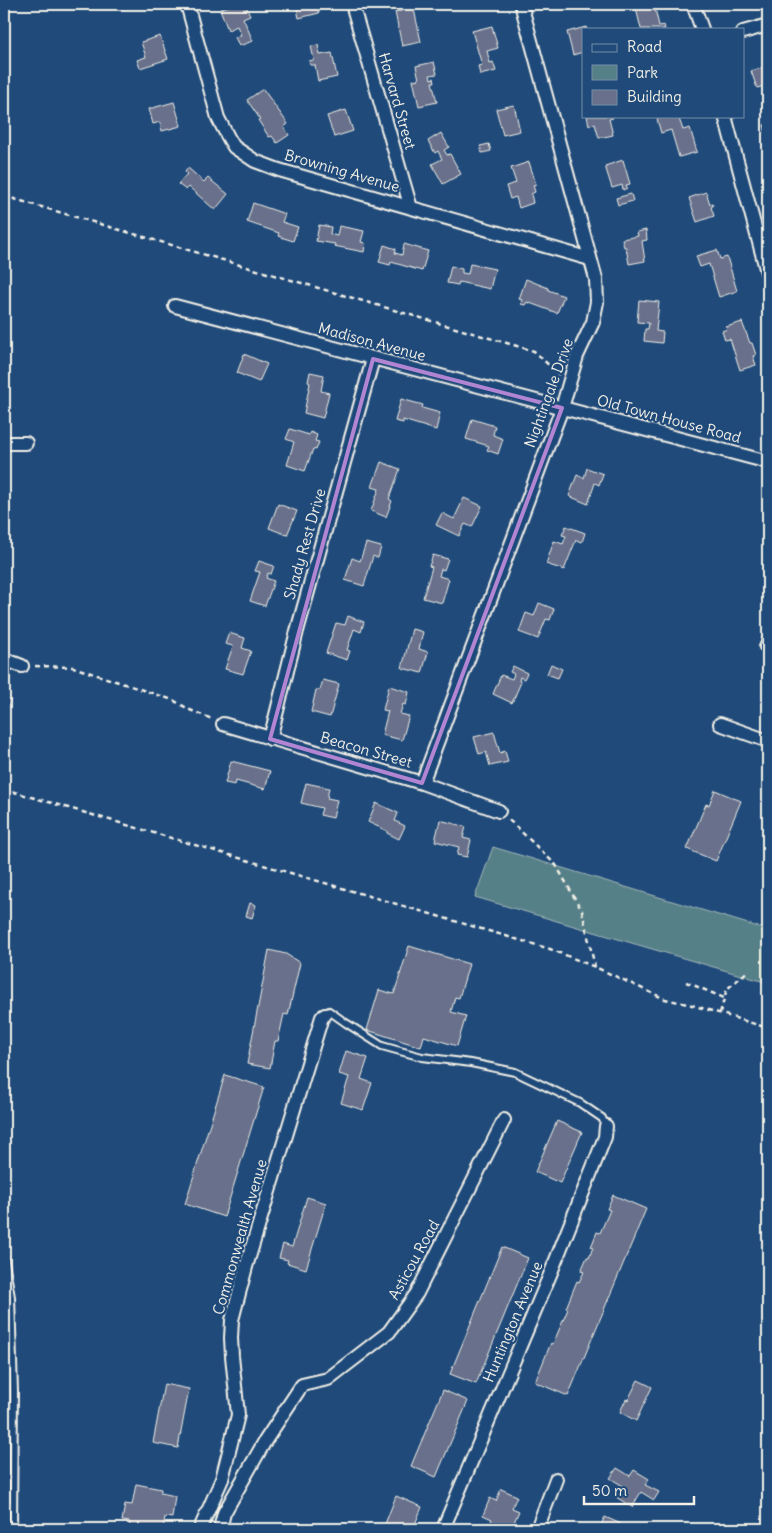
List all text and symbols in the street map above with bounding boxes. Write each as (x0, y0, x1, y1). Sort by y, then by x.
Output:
legend (582, 28, 744, 118)
text: Road (627, 37, 662, 56)
street label: Harvard Street (375, 50, 420, 151)
text: Park (627, 63, 658, 82)
text: Building (627, 87, 682, 106)
street label: Browning Avenue (282, 145, 402, 196)
street label: Madison Avenue (316, 318, 428, 365)
street label: Nightingale Drive (520, 336, 577, 450)
street label: Old Town House Road (595, 390, 743, 447)
street label: Shady Rest Drive (280, 486, 329, 602)
street label: Beacon Street (318, 727, 414, 772)
street label: Commonwealth Avenue (208, 1157, 271, 1317)
street label: Asticou Road (384, 1216, 443, 1303)
street label: Huntington Avenue (478, 1258, 547, 1385)
scale bar (584, 1473, 694, 1505)
text: 50 m (592, 1481, 627, 1500)

